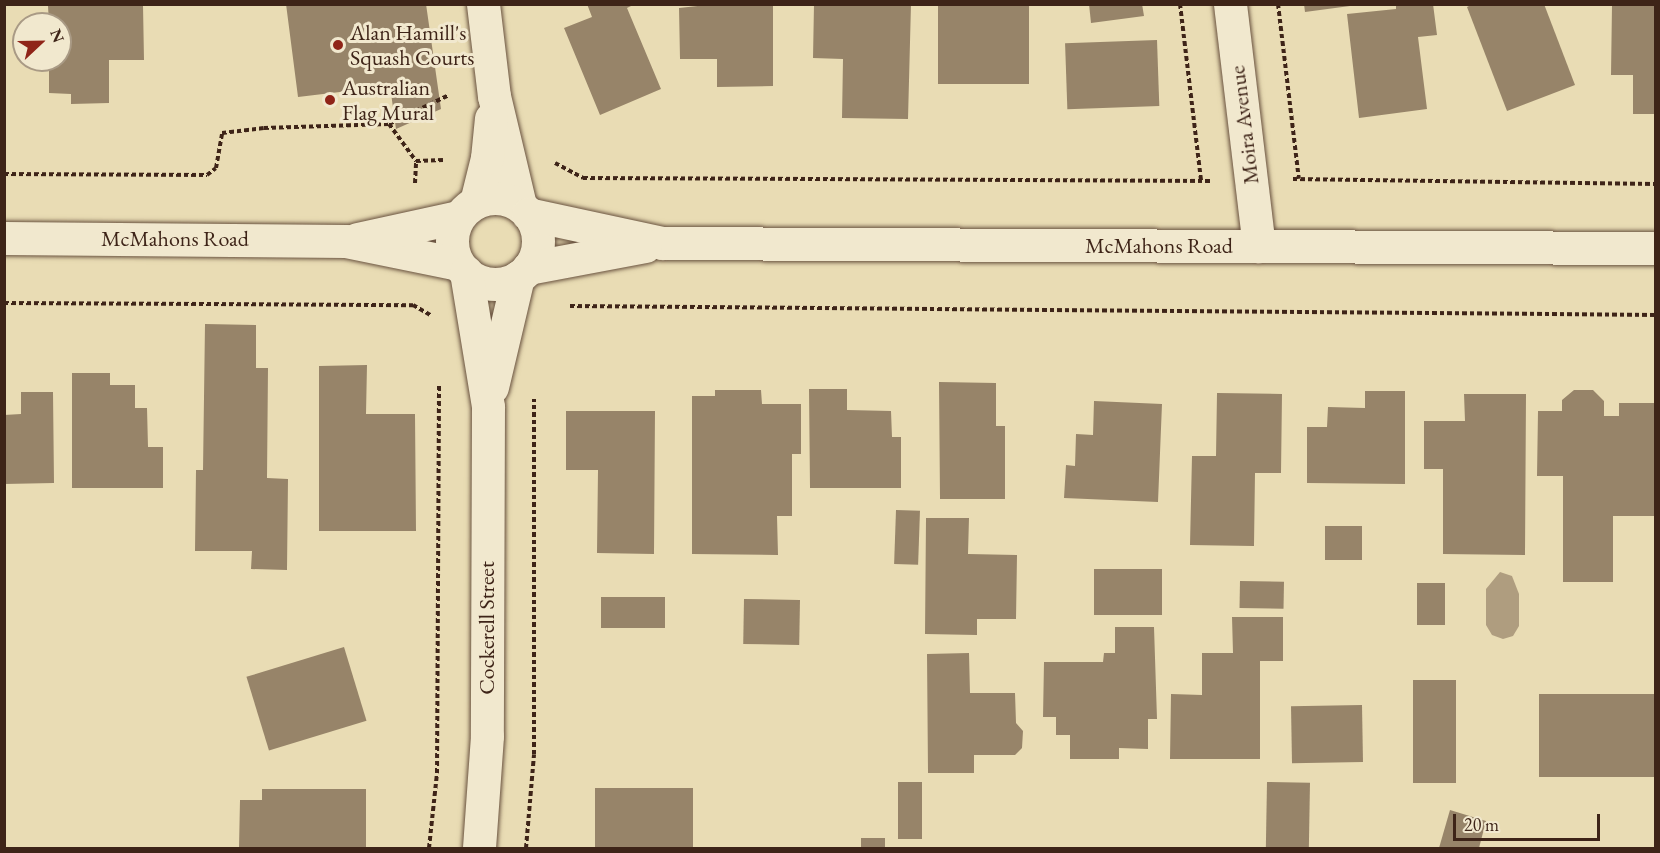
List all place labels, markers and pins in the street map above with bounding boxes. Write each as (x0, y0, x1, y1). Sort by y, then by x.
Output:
place label: Alan Hamill's Squash Courts (350, 19, 474, 70)
marker: Alan Hamill's Squash Courts (331, 38, 345, 52)
place label: Australian Flag Mural (342, 74, 434, 125)
marker: Australian Flag Mural (323, 93, 337, 107)

